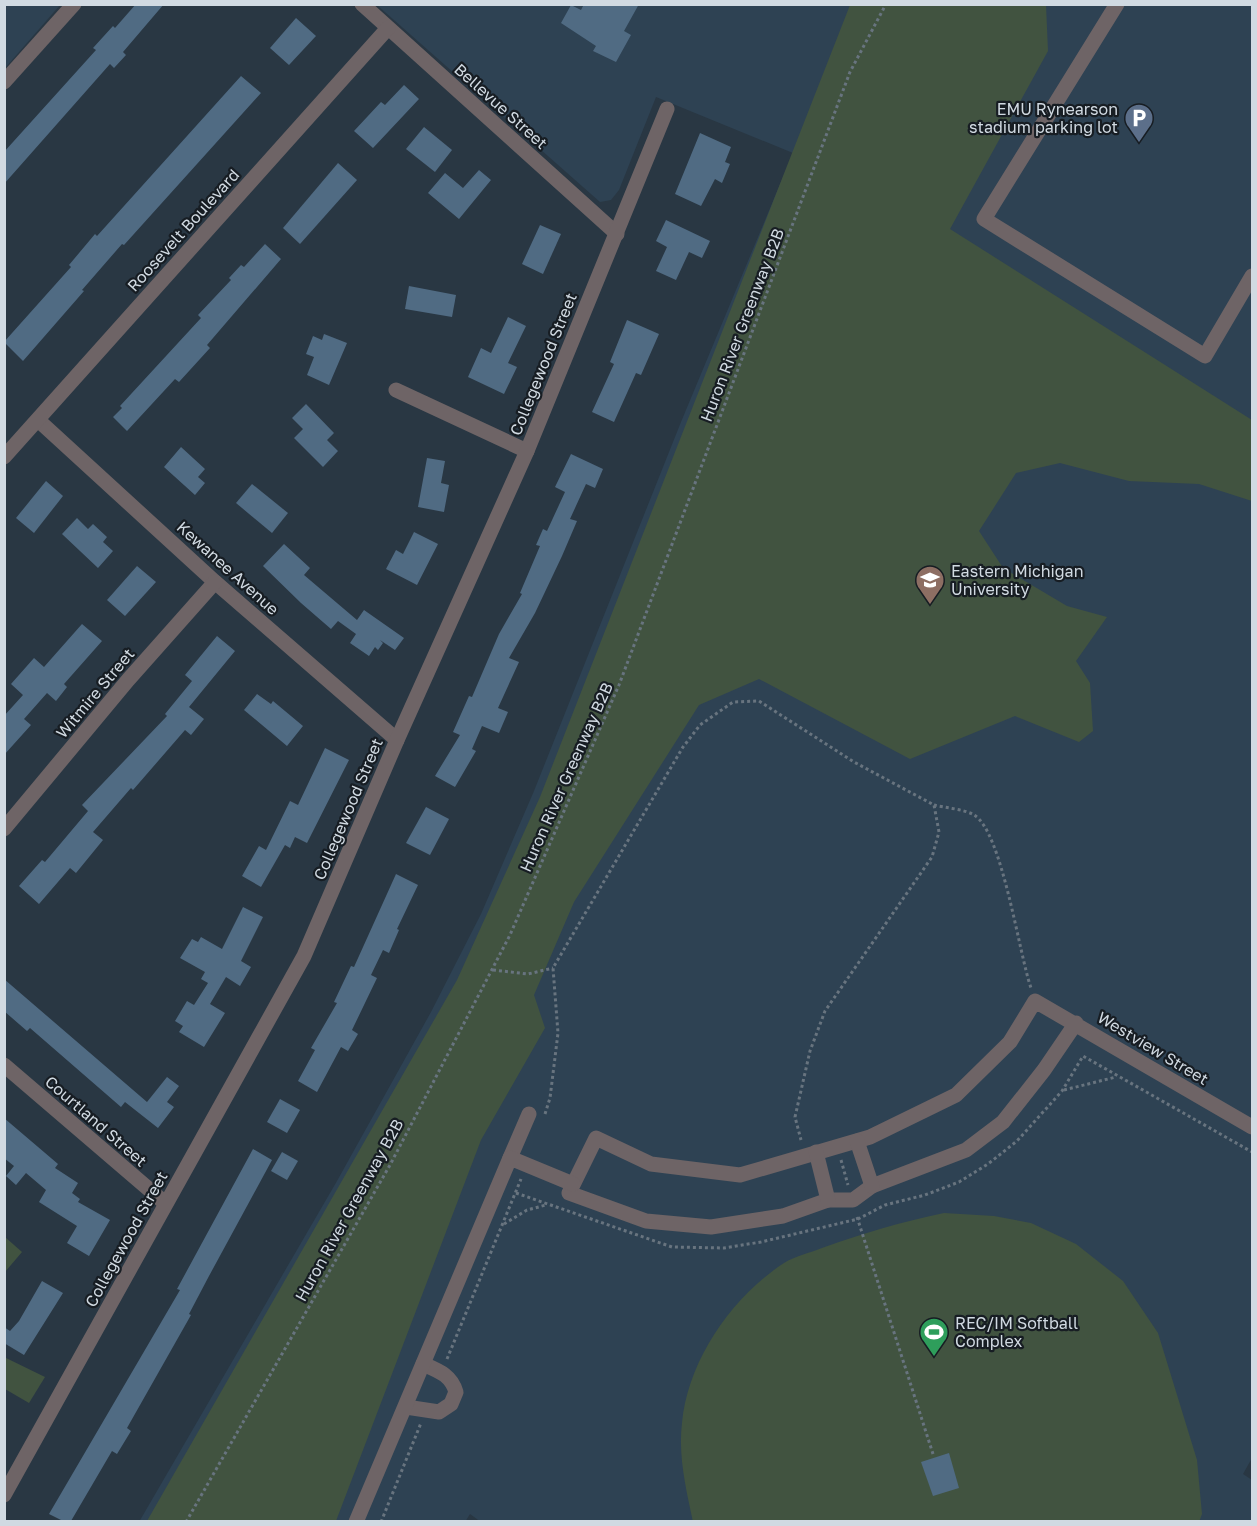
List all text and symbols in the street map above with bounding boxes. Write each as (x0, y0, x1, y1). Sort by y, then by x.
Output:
street label: Bellevue Street (450, 59, 552, 153)
place label: EMU Rynearson stadium parking lot (969, 99, 1118, 137)
parking icon: EMU Rynearson stadium parking lot (1123, 102, 1155, 144)
street label: Roosevelt Boulevard (123, 165, 243, 295)
street label: Huron River Greenway B2B (696, 226, 788, 424)
street label: Collegewood Street (505, 290, 581, 438)
street label: Kewanee Avenue (173, 517, 283, 619)
place label: Eastern Michigan University (951, 561, 1084, 599)
school or university icon: Eastern Michigan University (914, 564, 946, 606)
street label: Witmire Street (52, 644, 138, 742)
street label: Huron River Greenway B2B (515, 679, 617, 875)
street label: Collegewood Street (309, 735, 387, 883)
street label: Westview Street (1094, 1007, 1212, 1089)
street label: Courtland Street (41, 1071, 151, 1171)
street label: Huron River Greenway B2B (290, 1115, 408, 1305)
street label: Collegewood Street (80, 1168, 172, 1310)
place label: REC/IM Softball Complex (955, 1313, 1078, 1351)
sports icon: REC/IM Softball Complex (918, 1316, 950, 1358)

